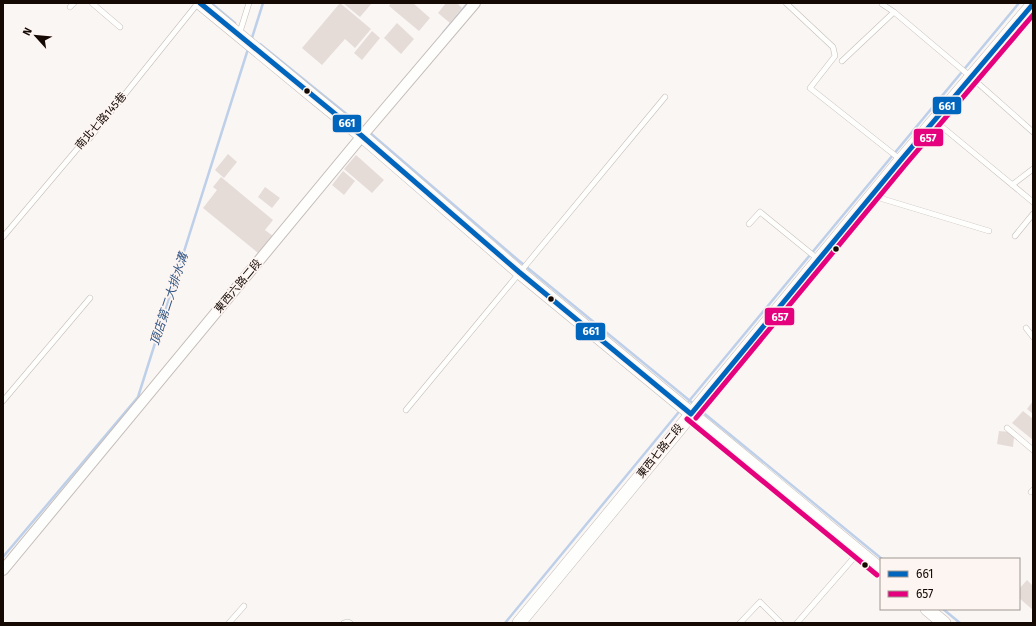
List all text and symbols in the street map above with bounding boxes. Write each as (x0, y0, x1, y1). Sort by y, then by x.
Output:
north arrow (16, 16, 56, 56)
text: N (20, 25, 35, 38)
unlabelled marker (302, 86, 312, 96)
street label: 南北七路145巷 (73, 90, 129, 152)
line badge: 661 (932, 96, 962, 115)
text: 661 (939, 100, 955, 113)
line badge: 661 (332, 114, 362, 133)
text: 661 (339, 117, 355, 130)
line badge: 657 (913, 128, 944, 147)
text: 657 (920, 132, 936, 145)
unlabelled marker (831, 244, 841, 254)
water label: 頂店第二大排水溝 (148, 249, 191, 347)
street label: 東西六路二段 (212, 257, 264, 315)
unlabelled marker (546, 294, 556, 304)
line badge: 657 (764, 307, 795, 326)
text: 657 (772, 311, 788, 324)
line badge: 661 (575, 322, 606, 341)
text: 661 (583, 325, 599, 338)
street label: 東西七路二段 (634, 421, 686, 481)
legend (880, 558, 1020, 610)
unlabelled marker (860, 560, 870, 570)
text: 661 (916, 567, 933, 581)
text: 657 (916, 587, 933, 601)

